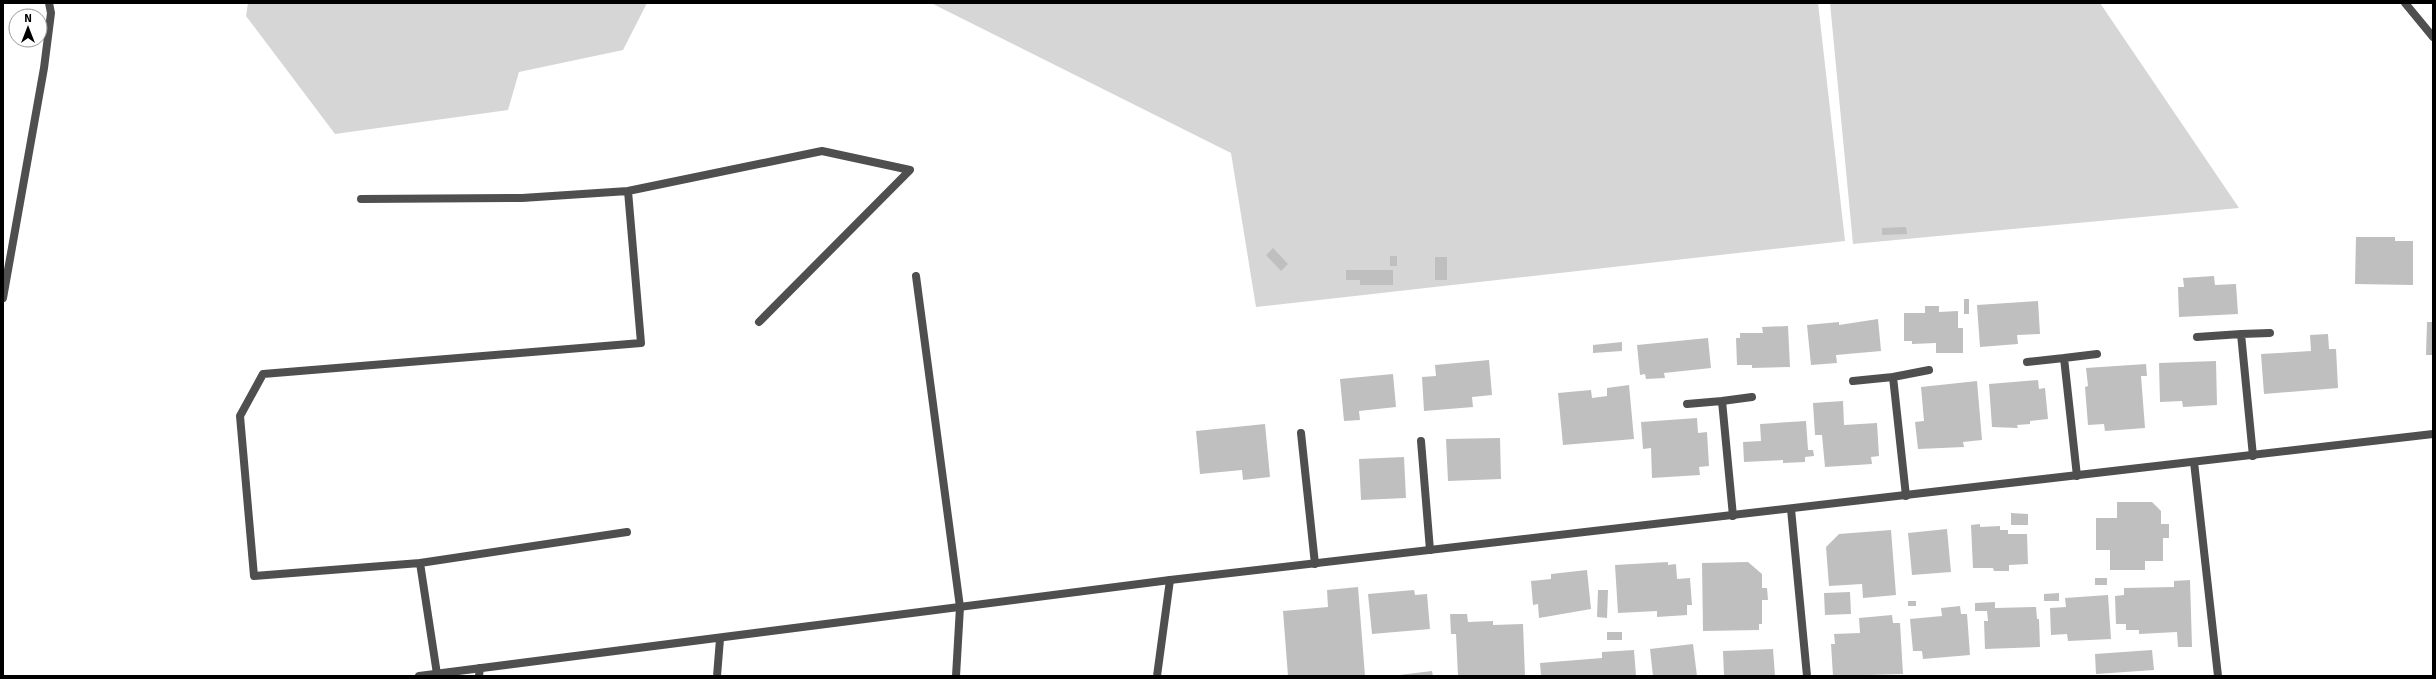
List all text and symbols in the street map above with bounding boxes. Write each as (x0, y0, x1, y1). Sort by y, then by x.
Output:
north arrow (8, 8, 48, 48)
text: N (24, 12, 32, 25)

